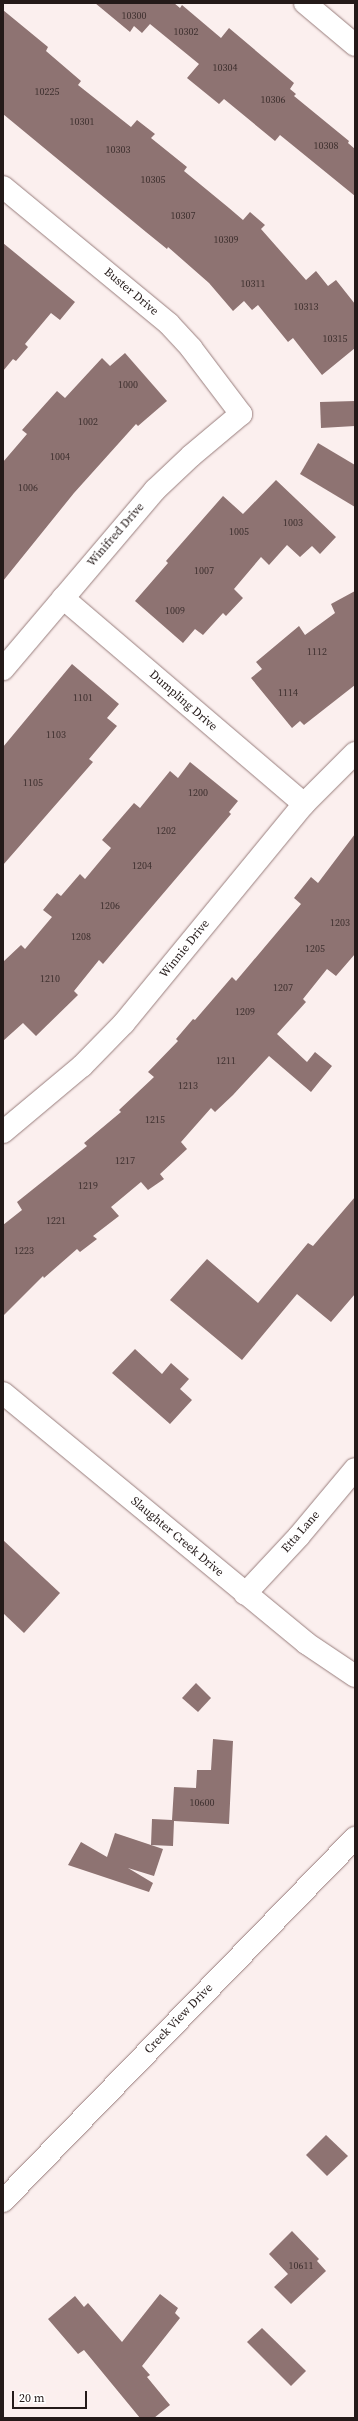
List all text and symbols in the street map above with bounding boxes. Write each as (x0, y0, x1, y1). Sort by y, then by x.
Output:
house number: 10300 (122, 10, 146, 22)
house number: 10302 (174, 26, 198, 38)
house number: 10304 (213, 62, 237, 74)
house number: 10225 (35, 86, 59, 98)
house number: 10306 (261, 94, 285, 106)
house number: 10301 (70, 116, 94, 128)
house number: 10308 (314, 140, 338, 152)
house number: 10303 (106, 144, 130, 156)
house number: 10305 (141, 174, 165, 186)
house number: 10307 (171, 210, 195, 222)
house number: 10309 (214, 234, 238, 246)
street label: Buster Drive (101, 265, 161, 319)
house number: 10311 (241, 278, 265, 290)
house number: 10313 (294, 301, 318, 313)
house number: 10315 (323, 333, 347, 345)
house number: 1000 (118, 379, 138, 391)
house number: 1002 (78, 416, 98, 428)
house number: 1004 (50, 451, 70, 463)
house number: 1006 (18, 482, 38, 494)
street label: Winifred Drive (84, 500, 148, 570)
house number: 1003 (283, 517, 303, 529)
house number: 1005 (229, 526, 249, 538)
house number: 1007 (194, 565, 214, 577)
house number: 1009 (165, 605, 185, 617)
house number: 1112 (307, 646, 327, 658)
street label: Dumpling Drive (146, 668, 220, 734)
house number: 1114 (278, 687, 298, 699)
house number: 1101 (73, 692, 93, 704)
house number: 1103 (46, 729, 66, 741)
house number: 1105 (23, 777, 43, 789)
house number: 1200 (188, 787, 208, 799)
house number: 1202 (156, 825, 176, 837)
house number: 1204 (132, 860, 152, 872)
house number: 1206 (100, 900, 120, 912)
street label: Winnie Drive (157, 917, 213, 981)
house number: 1203 (330, 917, 350, 929)
house number: 1208 (71, 931, 91, 943)
house number: 1205 (305, 943, 325, 955)
house number: 1210 (40, 973, 60, 985)
house number: 1207 (273, 982, 293, 994)
house number: 1209 (235, 1006, 255, 1018)
house number: 1211 (216, 1055, 236, 1067)
house number: 1213 (178, 1080, 198, 1092)
house number: 1215 (145, 1114, 165, 1126)
house number: 1217 (115, 1155, 135, 1167)
house number: 1219 (78, 1180, 98, 1192)
house number: 1221 (46, 1215, 66, 1227)
house number: 1223 (14, 1245, 34, 1257)
street label: Slaughter Creek Drive (128, 1494, 226, 1580)
street label: Etta Lane (279, 1508, 323, 1556)
house number: 10600 (190, 1797, 214, 1809)
street label: Creek View Drive (142, 1981, 216, 2057)
house number: 10611 (289, 2260, 313, 2272)
scale bar (14, 2383, 89, 2409)
text: 20 m (19, 2390, 45, 2406)

